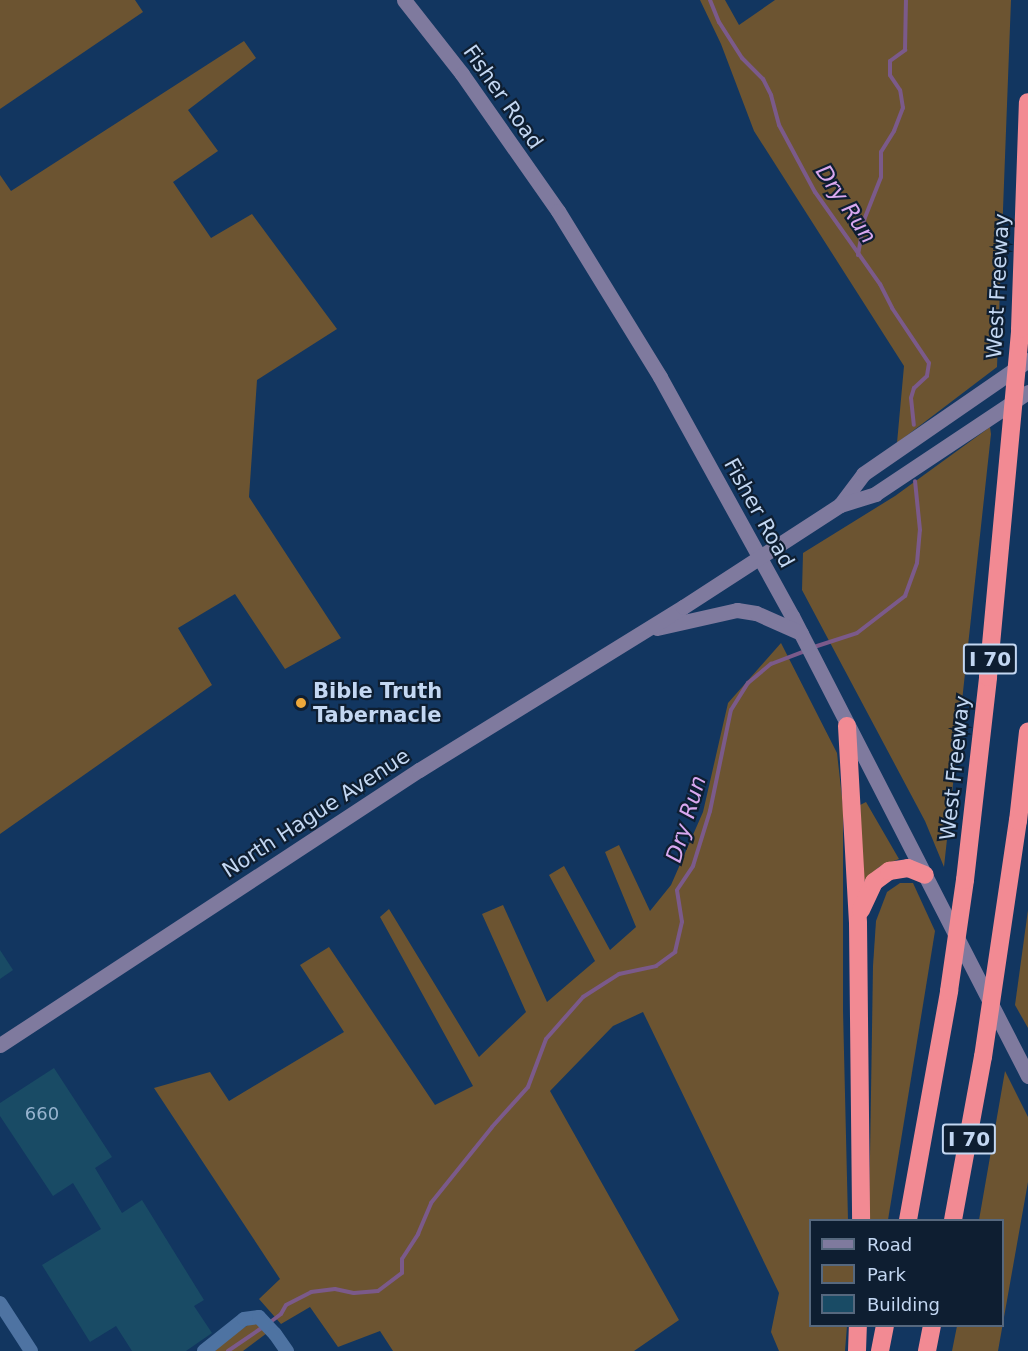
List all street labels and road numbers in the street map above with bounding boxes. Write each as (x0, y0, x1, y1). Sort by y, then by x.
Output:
street label: Fisher Road (458, 40, 548, 154)
street label: West Freeway (982, 213, 1014, 359)
street label: Fisher Road (719, 454, 799, 572)
road number: I 70 (962, 642, 1018, 676)
street label: West Freeway (935, 694, 975, 842)
street label: North Hague Avenue (218, 743, 414, 883)
road number: I 70 (940, 1122, 998, 1156)

